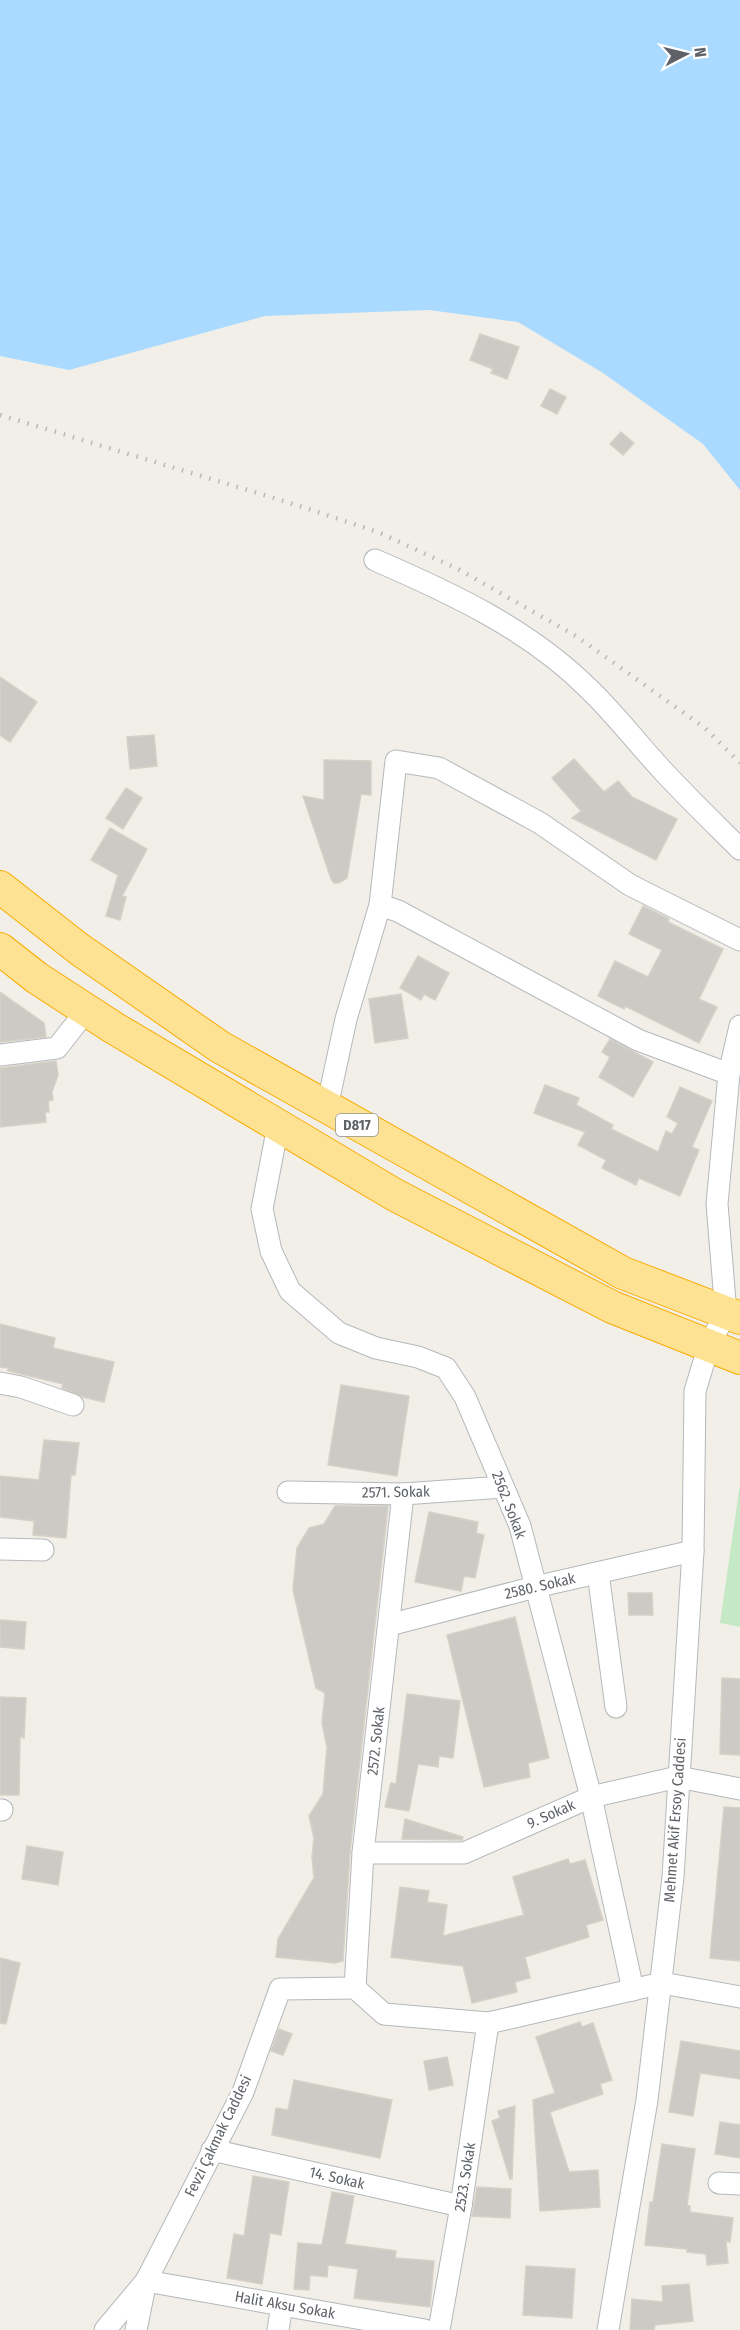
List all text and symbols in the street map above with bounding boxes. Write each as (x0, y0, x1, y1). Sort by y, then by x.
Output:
north arrow (656, 24, 716, 84)
text: N (690, 46, 710, 58)
road number: D817 (336, 1114, 378, 1136)
street label: 2562. Sokak (488, 1469, 530, 1541)
street label: 2571. Sokak (362, 1482, 430, 1502)
street label: 2580. Sokak (503, 1569, 577, 1603)
street label: 2572. Sokak (363, 1706, 389, 1776)
street label: Mehmet Akif Ersoy Caddesi (660, 1737, 690, 1903)
street label: 9. Sokak (524, 1796, 578, 1832)
street label: Fevzi Çakmak Caddesi (181, 2072, 255, 2200)
street label: 2523. Sokak (451, 2141, 479, 2213)
street label: 14. Sokak (308, 2163, 366, 2193)
street label: Halit Aksu Sokak (233, 2287, 337, 2323)

